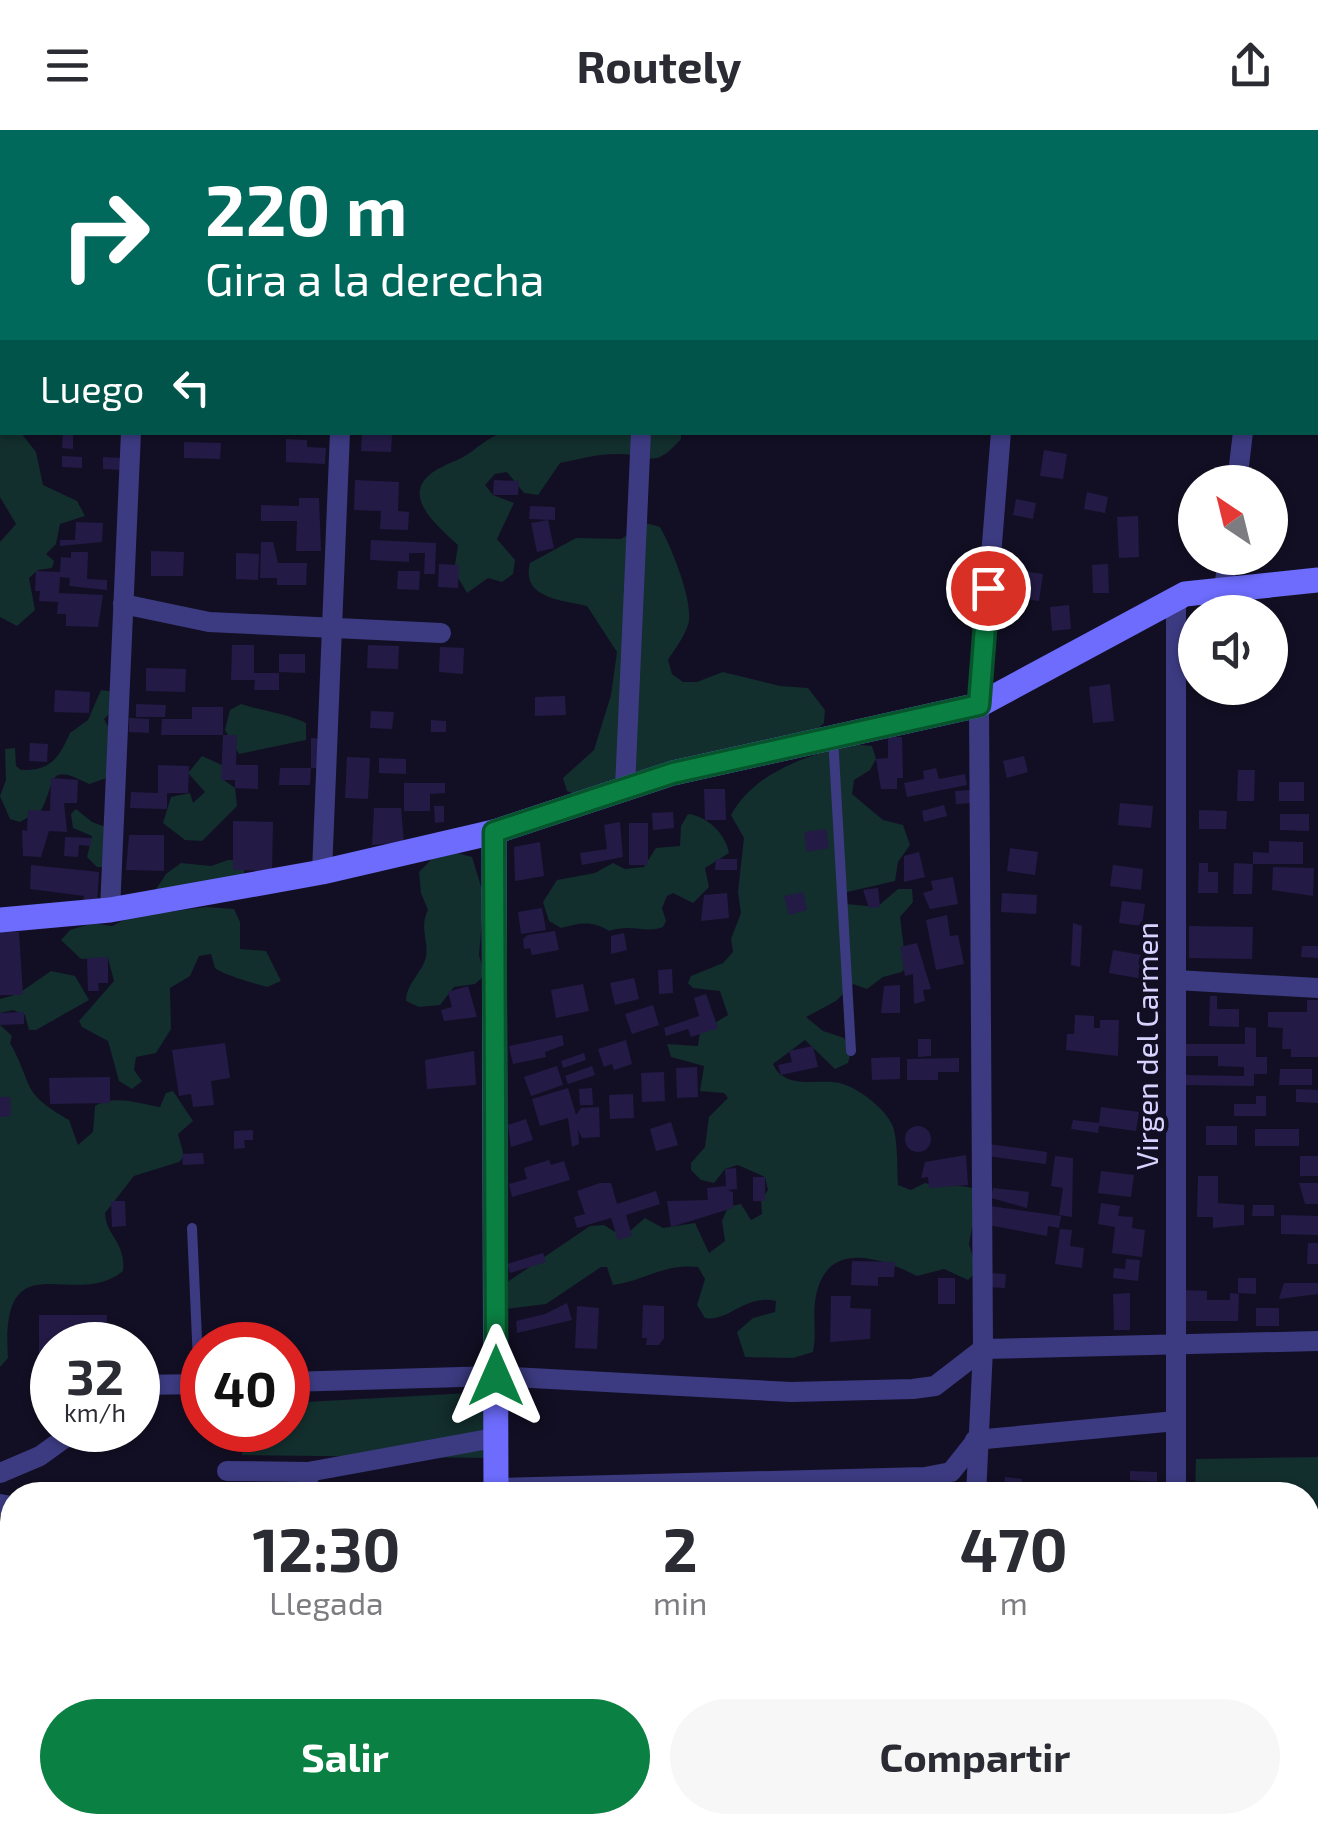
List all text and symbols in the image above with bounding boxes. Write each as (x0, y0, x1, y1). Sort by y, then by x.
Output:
icon: menu (40, 38, 95, 93)
text: Routely (576, 38, 742, 92)
icon: share (1223, 38, 1278, 93)
text: 220 m (205, 166, 407, 250)
icon: right (40, 170, 170, 300)
text: Gira a la derecha (205, 251, 544, 305)
icon: left (164, 360, 219, 415)
text: Luego (40, 365, 144, 411)
north arrow (1178, 465, 1288, 575)
map controls (1178, 465, 1288, 705)
pin (946, 546, 1031, 631)
icon: arrive (961, 561, 1016, 616)
button: sound (1178, 595, 1288, 705)
street label: Virgen del Carmen (1128, 922, 1164, 1170)
speed limit sign: 40 (180, 1322, 310, 1452)
position arrow (444, 1324, 548, 1428)
text: 32 (66, 1345, 124, 1405)
text: km/h (64, 1397, 126, 1427)
text: 12:30 (252, 1512, 400, 1584)
text: 2 (663, 1512, 698, 1584)
text: 470 (960, 1512, 1068, 1584)
text: Llegada (269, 1583, 384, 1621)
text: min (653, 1583, 707, 1621)
text: m (1000, 1583, 1028, 1621)
button: Salir (40, 1699, 650, 1814)
button: Compartir (670, 1699, 1280, 1814)

